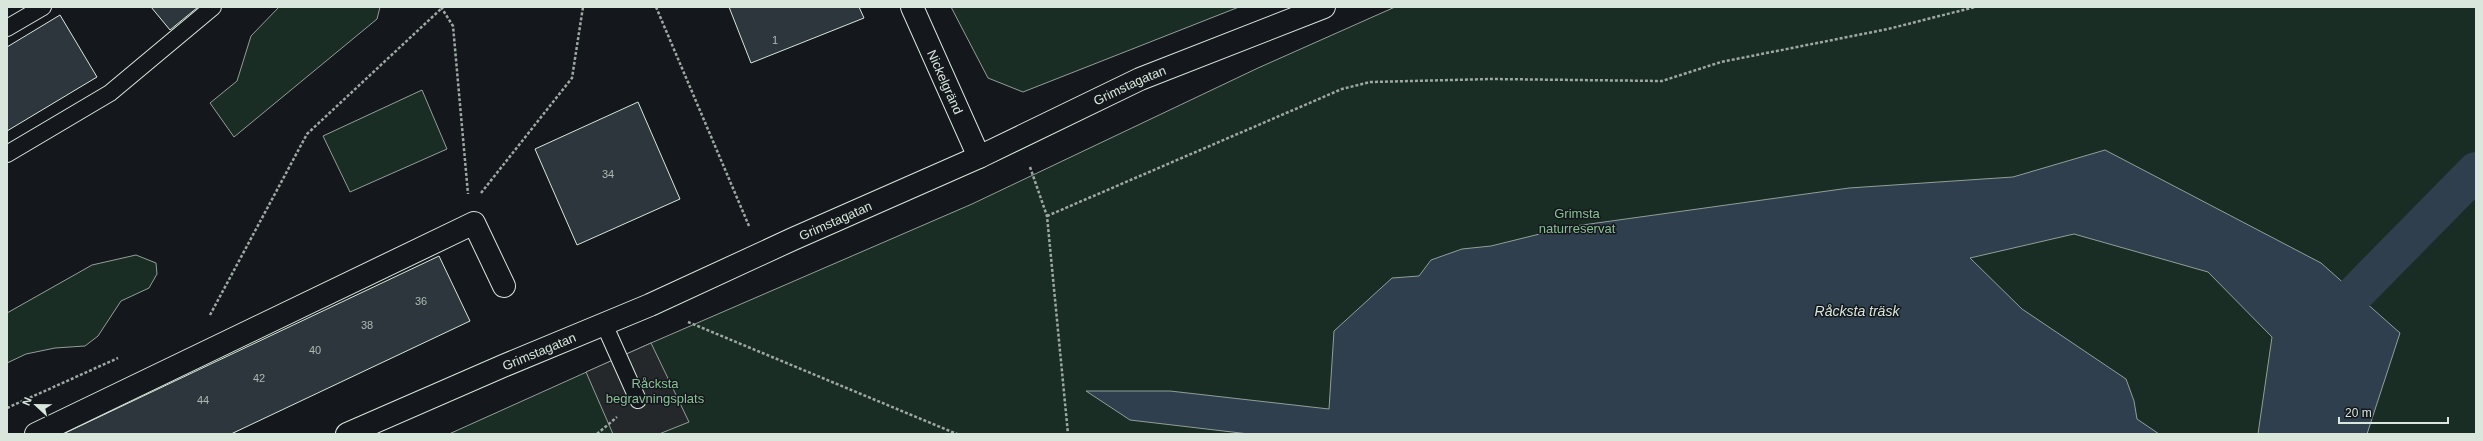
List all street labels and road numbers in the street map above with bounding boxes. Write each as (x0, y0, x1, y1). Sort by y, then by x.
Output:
street label: Nickelgränd (925, 47, 966, 116)
street label: Grimstagatan (1091, 62, 1168, 108)
street label: Grimstagatan (796, 198, 874, 243)
street label: Grimstagatan (500, 329, 578, 373)

